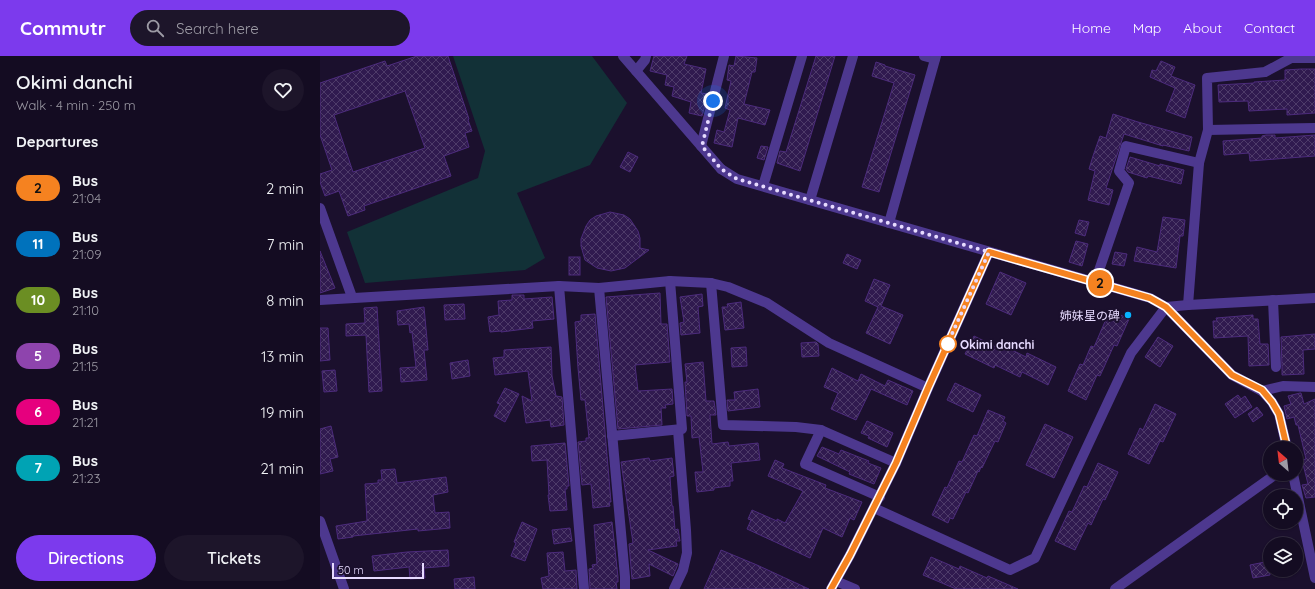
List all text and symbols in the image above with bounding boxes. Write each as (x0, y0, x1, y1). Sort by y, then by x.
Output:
search box (130, 10, 410, 46)
text: Commutr (20, 16, 106, 40)
icon: search (144, 17, 166, 39)
text: Search here (176, 19, 259, 38)
text: Home (1072, 19, 1111, 37)
text: Map (1133, 19, 1161, 37)
text: About (1183, 19, 1222, 37)
text: Contact (1244, 19, 1295, 37)
button: heart (262, 69, 304, 111)
text: Okimi danchi (16, 70, 133, 94)
your location (703, 91, 723, 111)
text: Walk · 4 min · 250 m (16, 97, 136, 113)
text: Departures (16, 132, 98, 151)
text: Bus (72, 171, 98, 190)
text: 2 (34, 179, 42, 197)
text: 2 min (266, 179, 304, 198)
text: 21:04 (72, 190, 101, 206)
text: Bus (72, 227, 98, 246)
text: 11 (33, 235, 43, 253)
text: 7 min (267, 235, 304, 254)
text: 21:09 (72, 246, 101, 262)
line badge: 2 (1087, 270, 1113, 296)
text: 2 (1096, 274, 1104, 292)
text: Bus (72, 283, 98, 302)
text: 10 (31, 291, 45, 309)
text: 8 min (266, 291, 304, 310)
text: 21:10 (72, 302, 99, 318)
place label: 姉妹星の碑 (1060, 308, 1120, 323)
marker: 姉妹星の碑 (1123, 310, 1133, 320)
marker: Okimi danchi (939, 335, 957, 353)
place label: Okimi danchi (960, 337, 1035, 352)
text: Bus (72, 339, 98, 358)
text: 5 (34, 347, 42, 365)
text: 13 min (261, 347, 304, 366)
text: 21:15 (72, 358, 98, 374)
text: Bus (72, 395, 98, 414)
text: 6 (34, 403, 42, 421)
text: 19 min (260, 403, 304, 422)
text: 21:21 (72, 414, 98, 430)
north arrow (1263, 441, 1303, 481)
map controls (1263, 441, 1303, 577)
text: Bus (72, 451, 98, 470)
text: 7 (34, 459, 42, 477)
text: 21 min (260, 459, 304, 478)
text: 21:23 (72, 470, 100, 486)
button: locate (1263, 489, 1303, 529)
button: Directions (16, 535, 156, 581)
button: Tickets (164, 535, 304, 581)
button: layers (1263, 537, 1303, 577)
scale bar (332, 561, 424, 580)
text: 50 m (338, 563, 364, 577)

